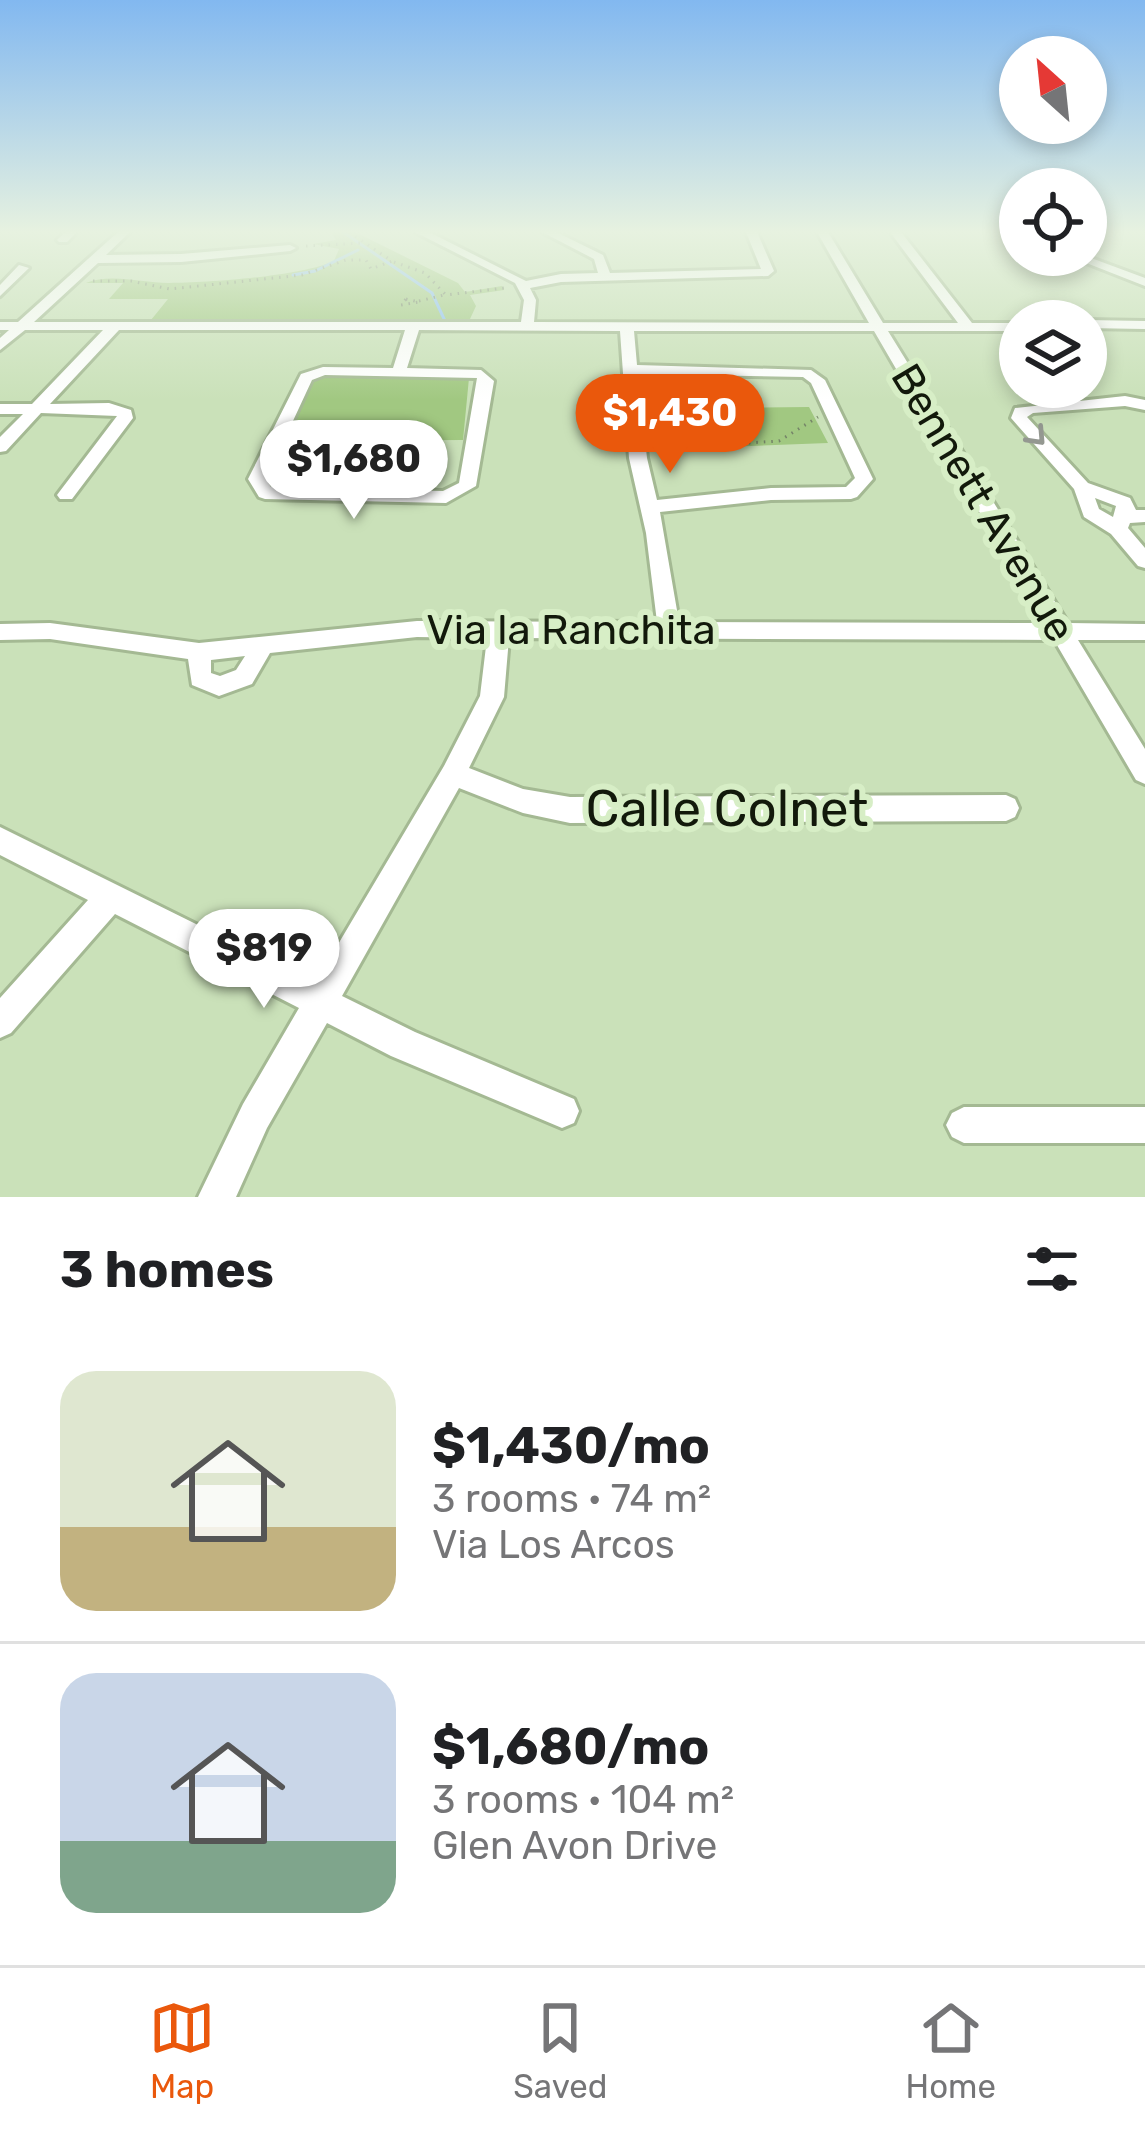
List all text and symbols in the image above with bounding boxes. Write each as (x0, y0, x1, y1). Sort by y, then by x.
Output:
north arrow (999, 36, 1107, 144)
map controls (999, 36, 1107, 408)
button: locate (999, 168, 1107, 276)
button: layers (999, 300, 1107, 408)
street label: Bennett Avenue (880, 355, 1086, 651)
pin: $1,430 (572, 374, 768, 476)
text: $1,430 (603, 390, 737, 436)
pin: $1,680 (256, 420, 452, 522)
one-way arrow (1023, 424, 1044, 445)
text: $1,680 (287, 436, 421, 482)
street label: Via la Ranchita (426, 605, 716, 655)
street label: Calle Colnet (586, 778, 868, 839)
pin: $819 (193, 909, 335, 1011)
text: $819 (216, 925, 312, 971)
icon: filters (1019, 1236, 1085, 1302)
text: 3 homes (60, 1239, 274, 1300)
text: $1,430/mo (432, 1415, 710, 1476)
icon: home (156, 1419, 300, 1563)
text: 3 rooms · 74 m² (432, 1476, 711, 1522)
text: Via Los Arcos (432, 1522, 675, 1568)
text: $1,680/mo (432, 1716, 709, 1777)
icon: home (156, 1721, 300, 1865)
text: 3 rooms · 104 m² (432, 1777, 734, 1823)
text: Glen Avon Drive (432, 1823, 717, 1869)
tab: Map (149, 1995, 215, 2106)
tab: Saved (513, 1995, 607, 2106)
tab: Home (906, 1995, 996, 2106)

